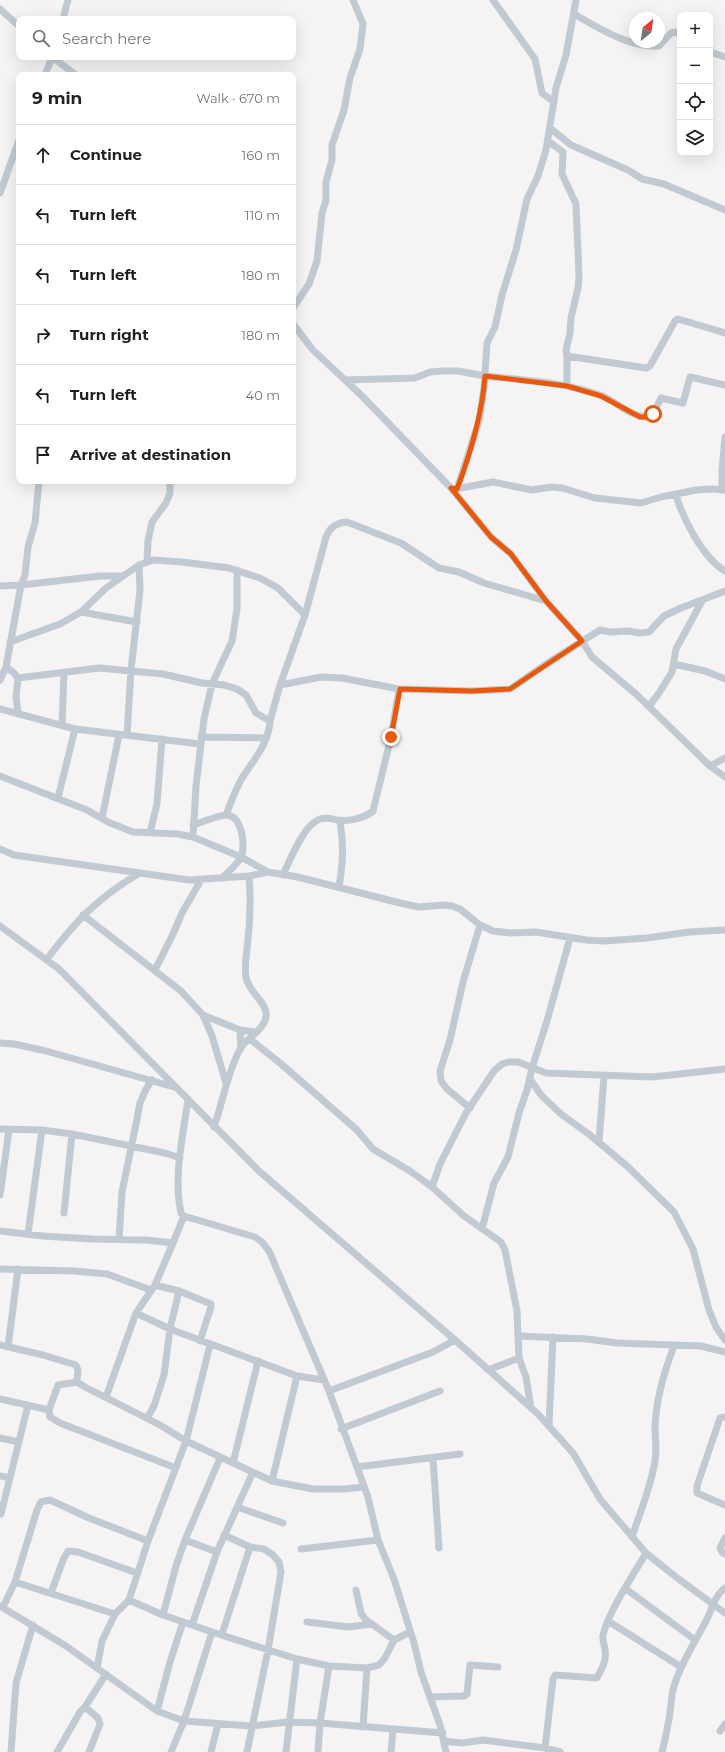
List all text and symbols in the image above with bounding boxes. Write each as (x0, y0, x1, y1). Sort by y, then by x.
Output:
north arrow (629, 12, 665, 48)
map controls (677, 12, 713, 156)
button: + (677, 12, 713, 48)
search box (16, 16, 296, 60)
icon: search (30, 27, 52, 49)
text: Search here (62, 29, 151, 48)
button: − (677, 48, 713, 84)
button: locate (677, 84, 713, 120)
text: 9 min (32, 88, 82, 108)
text: Walk · 670 m (196, 90, 280, 106)
button: layers (677, 120, 713, 156)
icon: ahead (32, 144, 54, 166)
text: Continue (70, 145, 142, 164)
text: 160 m (242, 147, 280, 163)
icon: left (32, 204, 54, 226)
text: Turn left (70, 205, 137, 224)
text: 110 m (245, 207, 280, 223)
icon: left (32, 264, 54, 286)
text: Turn left (70, 265, 137, 284)
text: 180 m (241, 267, 280, 283)
icon: right (32, 324, 54, 346)
text: Turn right (70, 325, 149, 344)
text: 180 m (241, 327, 280, 343)
icon: left (32, 384, 54, 406)
text: Turn left (70, 385, 137, 404)
text: 40 m (246, 387, 280, 403)
route start (644, 405, 662, 423)
icon: arrive (32, 444, 54, 466)
text: Arrive at destination (70, 445, 231, 464)
route end (382, 728, 400, 746)

